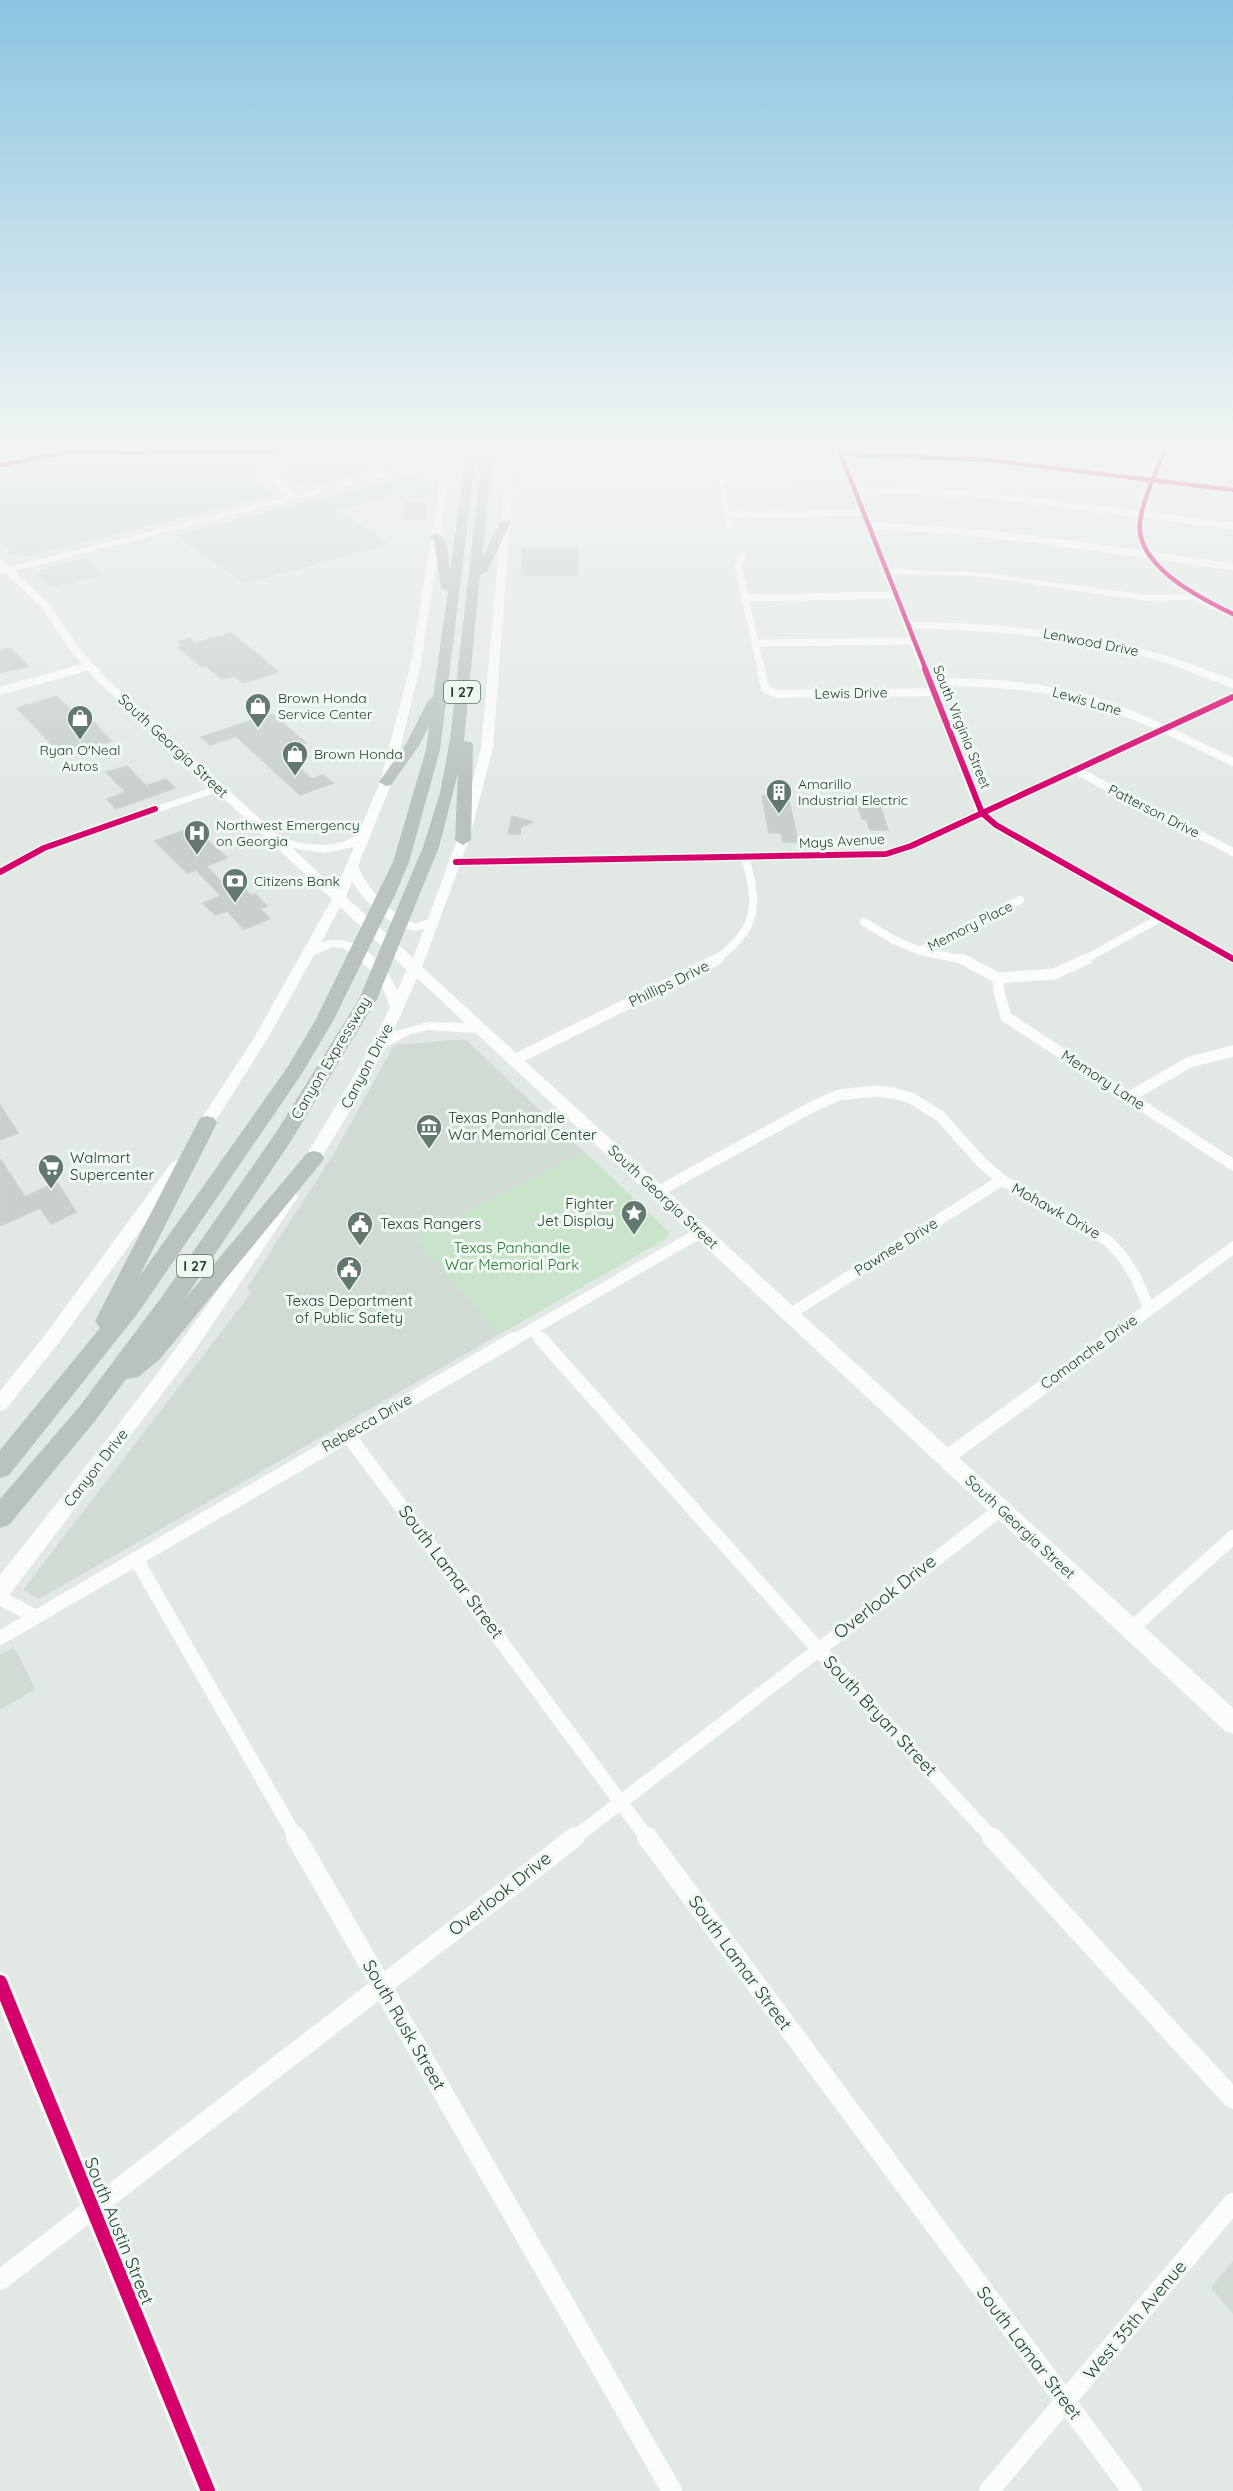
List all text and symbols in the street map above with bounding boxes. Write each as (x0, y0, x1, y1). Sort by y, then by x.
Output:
street label: Lenwood Drive (1042, 624, 1140, 660)
street label: South Virginia Street (929, 663, 995, 792)
road number: I 27 (444, 681, 480, 703)
street label: Lewis Drive (814, 683, 888, 703)
street label: Lewis Lane (1050, 683, 1124, 719)
place label: Brown Honda Service Center (278, 689, 373, 723)
street label: South Georgia Street (114, 690, 232, 802)
shop icon: Brown Honda Service Center (243, 691, 273, 729)
shop icon: Ryan O'Neal Autos (65, 703, 95, 741)
shop icon: Brown Honda (280, 739, 310, 777)
place label: Ryan O'Neal Autos (39, 741, 121, 775)
place label: Brown Honda (314, 745, 403, 763)
place label: Amarillo Industrial Electric (798, 775, 908, 809)
building icon: Amarillo Industrial Electric (764, 777, 794, 815)
street label: Patterson Drive (1105, 780, 1203, 842)
place label: Northwest Emergency on Georgia (216, 816, 360, 850)
hospital icon: Northwest Emergency on Georgia (182, 818, 212, 856)
street label: Mays Avenue (799, 830, 886, 852)
bank icon: Citizens Bank (220, 866, 250, 904)
place label: Citizens Bank (254, 872, 340, 890)
street label: Memory Place (924, 897, 1016, 955)
street label: Phillips Drive (625, 956, 712, 1011)
street label: Canyon Expressway (286, 993, 375, 1122)
street label: Canyon Drive (336, 1020, 397, 1112)
street label: Memory Lane (1058, 1045, 1149, 1114)
place label: Texas Panhandle War Memorial Center (448, 1108, 597, 1144)
museum icon: Texas Panhandle War Memorial Center (414, 1112, 444, 1150)
street label: South Georgia Street (604, 1141, 722, 1253)
place label: Walmart Supercenter (70, 1148, 154, 1184)
supermarket icon: Walmart Supercenter (36, 1152, 66, 1190)
street label: Mohawk Drive (1009, 1178, 1104, 1243)
place label: Fighter Jet Display (537, 1194, 614, 1230)
place icon: Fighter Jet Display (619, 1198, 649, 1236)
public building icon: Texas Rangers (345, 1209, 375, 1247)
street label: Pawnee Drive (850, 1213, 941, 1280)
place label: Texas Rangers (380, 1214, 481, 1233)
park label: Texas Panhandle War Memorial Park (445, 1238, 579, 1274)
public building icon: Texas Department of Public Safety (334, 1254, 364, 1292)
road number: I 27 (177, 1255, 213, 1277)
place label: Texas Department of Public Safety (285, 1291, 413, 1327)
street label: Comanche Drive (1036, 1310, 1141, 1393)
street label: Rebecca Drive (318, 1389, 415, 1456)
street label: Canyon Drive (59, 1425, 132, 1511)
street label: South Georgia Street (961, 1471, 1079, 1583)
street label: South Lamar Street (394, 1500, 509, 1643)
street label: Overlook Drive (829, 1549, 941, 1644)
street label: South Bryan Street (818, 1650, 942, 1781)
street label: Overlook Drive (444, 1846, 556, 1941)
street label: South Lamar Street (684, 1891, 797, 2035)
street label: South Rusk Street (358, 1955, 451, 2094)
street label: South Austin Street (79, 2154, 160, 2308)
street label: West 35th Avenue (1078, 2255, 1191, 2384)
street label: South Lamar Street (972, 2281, 1087, 2424)

